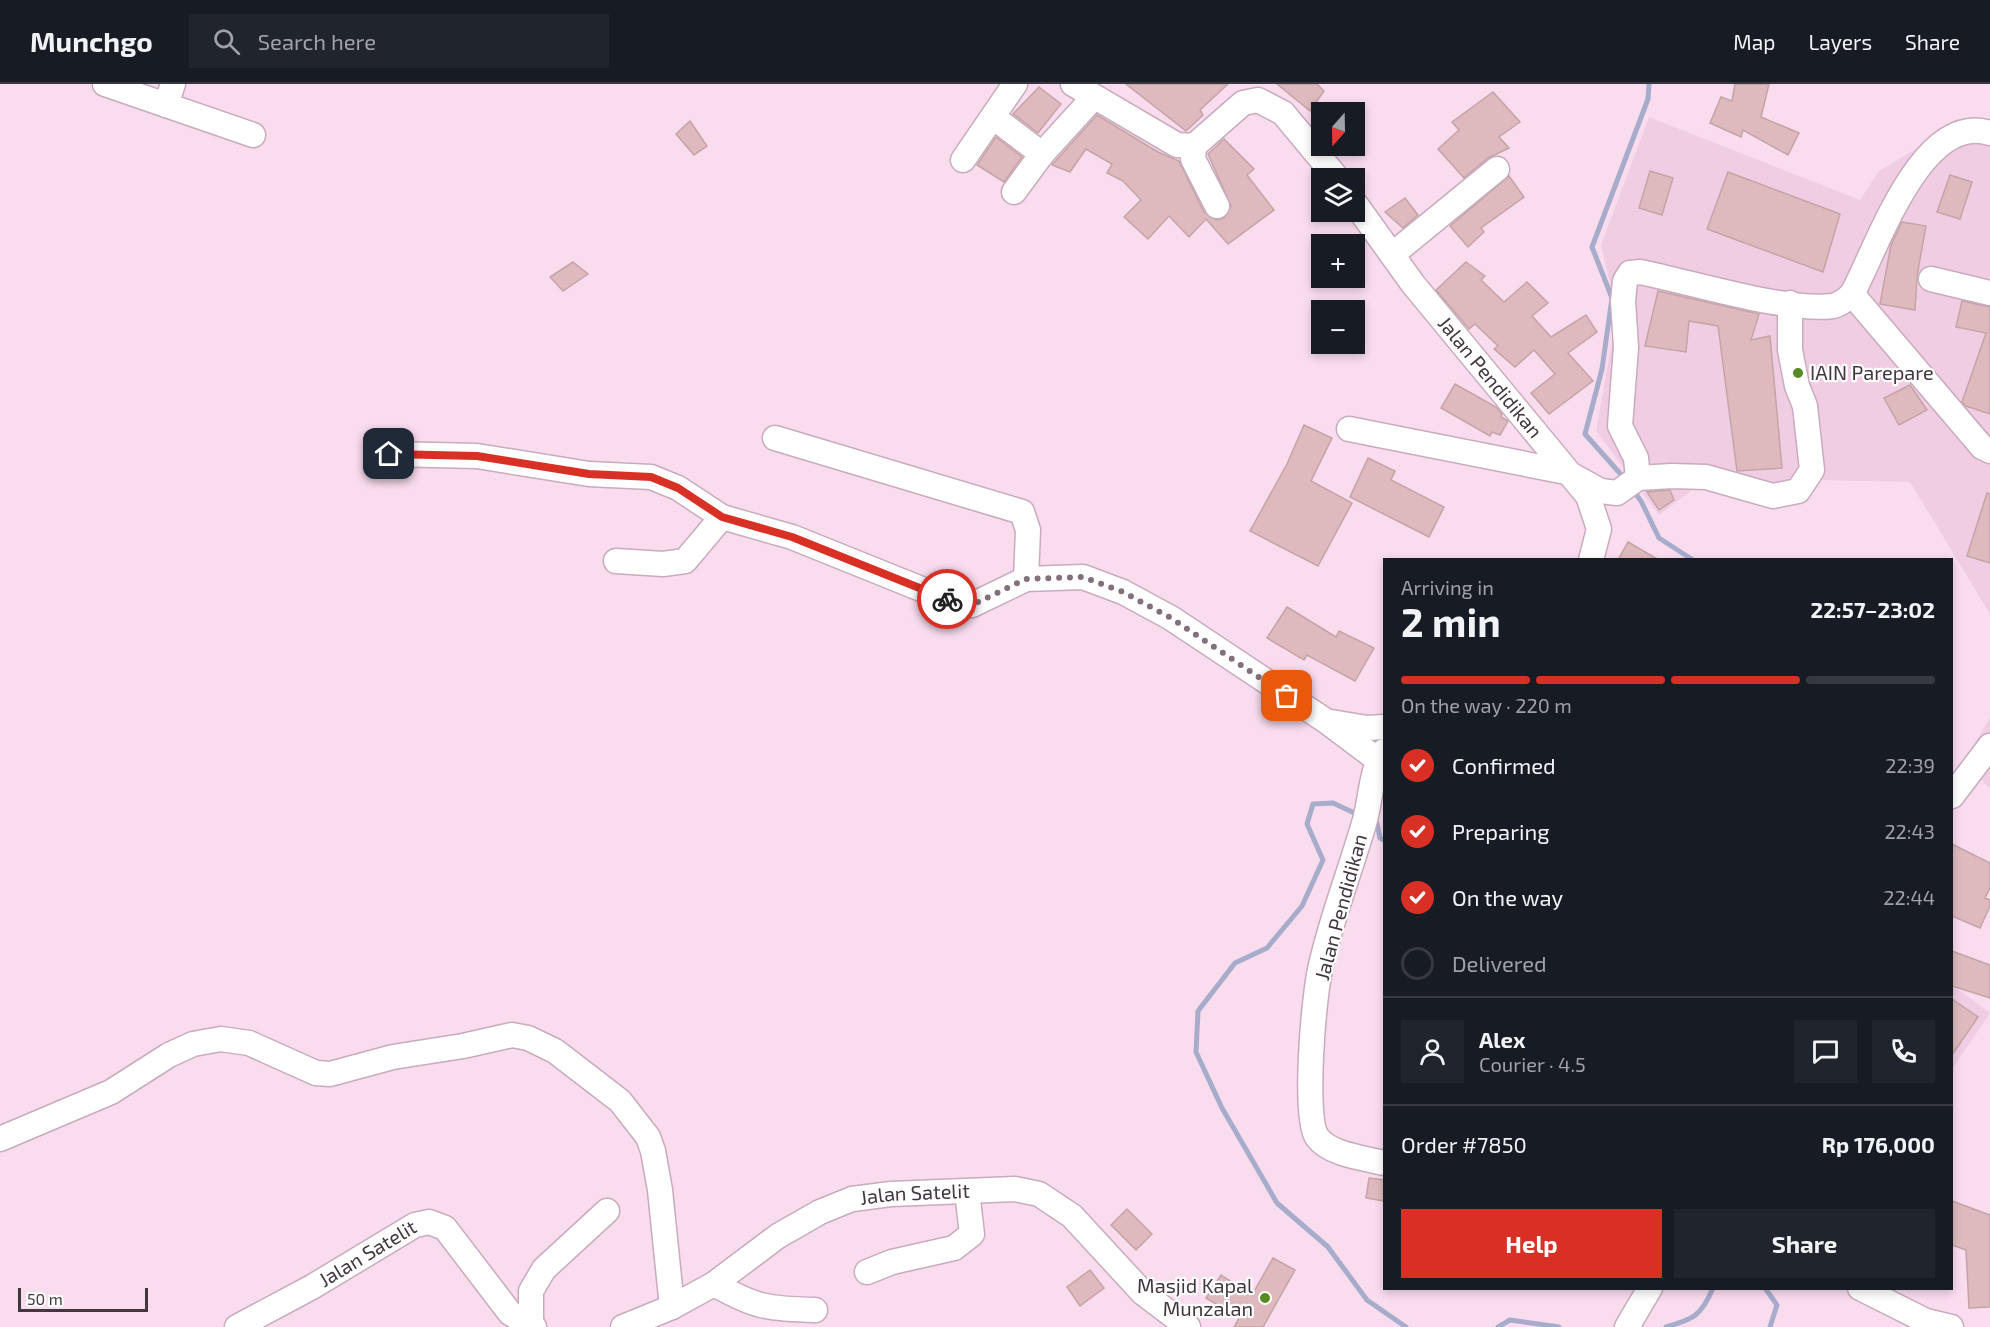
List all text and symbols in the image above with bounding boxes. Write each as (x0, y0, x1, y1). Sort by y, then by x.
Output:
search box (189, 14, 609, 68)
text: Munchgo (30, 24, 153, 58)
icon: search (210, 25, 243, 58)
text: Search here (258, 28, 376, 54)
text: Map (1733, 29, 1775, 54)
text: Layers (1808, 29, 1872, 54)
text: Share (1905, 29, 1960, 54)
north arrow (1311, 102, 1365, 156)
map controls (1311, 102, 1365, 354)
button: layers (1311, 168, 1365, 222)
button: + (1311, 234, 1365, 288)
button: − (1311, 300, 1365, 354)
street label: Jalan Pendidikan (1434, 311, 1548, 442)
place label: IAIN Parepare (1810, 360, 1934, 384)
marker: IAIN Parepare (1791, 366, 1805, 380)
pin (363, 428, 414, 479)
icon: home (372, 437, 405, 470)
courier (917, 569, 977, 629)
text: Arriving in (1401, 575, 1494, 599)
icon: bike (931, 583, 964, 616)
text: 22:57–23:02 (1811, 596, 1935, 622)
text: 2 min (1401, 598, 1501, 645)
pin (1261, 670, 1312, 721)
icon: bag (1270, 679, 1303, 712)
text: On the way · 220 m (1401, 693, 1572, 717)
icon: check (1401, 749, 1434, 782)
text: Confirmed (1452, 752, 1556, 778)
text: 22:39 (1885, 753, 1935, 777)
icon: check (1401, 815, 1434, 848)
text: Preparing (1452, 818, 1550, 844)
text: 22:43 (1884, 819, 1935, 843)
street label: Jalan Pendidikan (1309, 831, 1371, 983)
icon: check (1401, 881, 1434, 914)
text: On the way (1452, 884, 1563, 910)
text: 22:44 (1883, 885, 1935, 909)
text: Delivered (1452, 950, 1547, 976)
button: person (1401, 1020, 1464, 1083)
button: chat (1794, 1020, 1857, 1083)
button: phone (1872, 1020, 1935, 1083)
text: Alex (1479, 1026, 1525, 1052)
text: Courier · 4.5 (1479, 1052, 1586, 1076)
text: Order #7850 (1401, 1131, 1527, 1157)
text: Rp 176,000 (1822, 1131, 1935, 1157)
street label: Jalan Satelit (859, 1178, 971, 1209)
button: Help (1401, 1209, 1662, 1278)
button: Share (1674, 1209, 1935, 1278)
street label: Jalan Satelit (314, 1214, 421, 1291)
place label: Masjid Kapal Munzalan (1137, 1273, 1253, 1320)
scale bar (18, 1285, 148, 1312)
text: 50 m (27, 1289, 63, 1308)
marker: Masjid Kapal Munzalan (1258, 1291, 1272, 1305)

